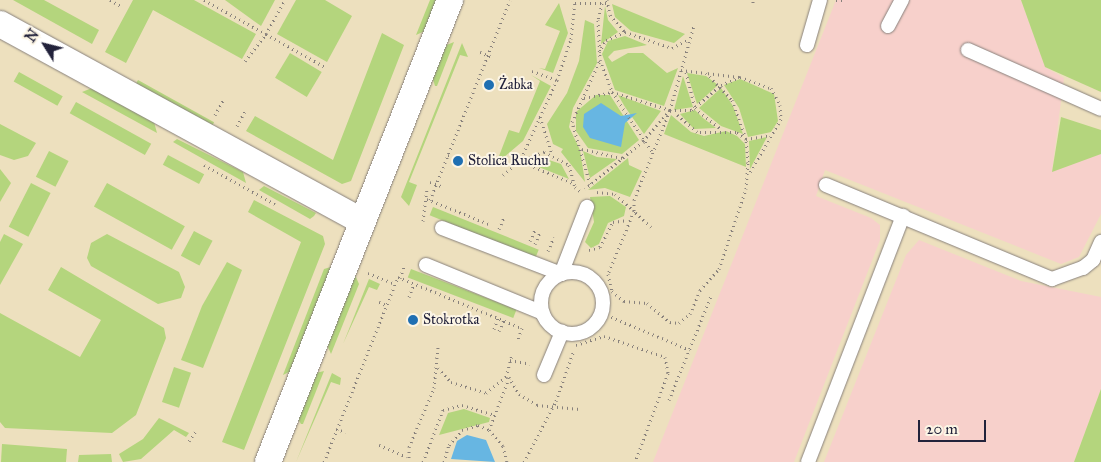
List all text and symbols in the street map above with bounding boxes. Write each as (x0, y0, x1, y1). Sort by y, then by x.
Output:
north arrow (20, 20, 70, 70)
text: N (22, 26, 43, 46)
place label: Żabka (499, 77, 533, 93)
marker: Żabka (483, 79, 495, 91)
place label: Stolica Ruchu (468, 153, 549, 169)
marker: Stolica Ruchu (452, 155, 464, 167)
place label: Stokrotka (423, 312, 479, 328)
marker: Stokrotka (407, 314, 419, 326)
scale bar (921, 410, 988, 442)
text: 20 m (926, 420, 958, 438)

